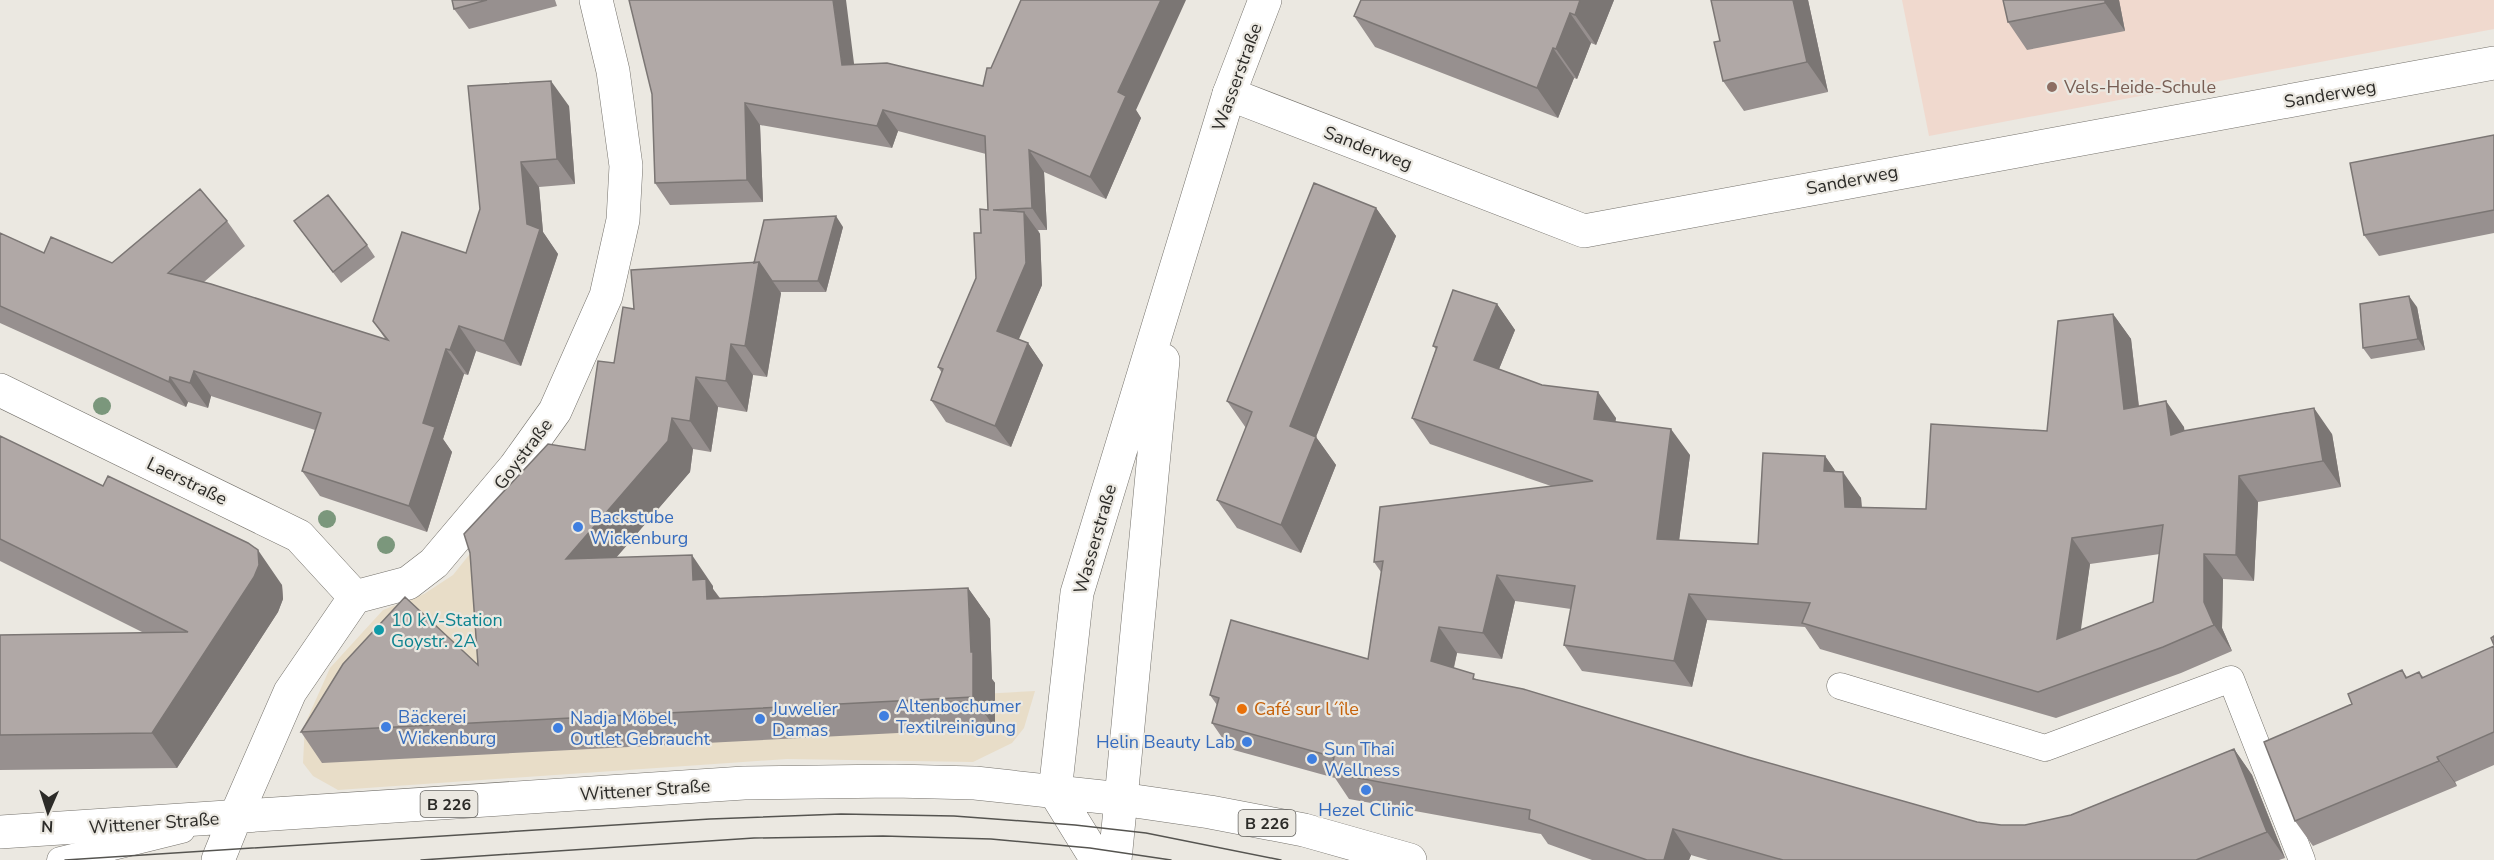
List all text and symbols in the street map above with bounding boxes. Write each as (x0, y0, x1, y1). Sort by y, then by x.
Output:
street label: Wasserstraße (1206, 20, 1268, 134)
street label: Sanderweg (2282, 74, 2378, 114)
place label: Vels-Heide-Schule (2063, 75, 2216, 99)
marker: Vels-Heide-Schule (2045, 80, 2059, 94)
street label: Sanderweg (1320, 120, 1416, 176)
street label: Sanderweg (1804, 159, 1900, 201)
street label: Goystraße (488, 413, 558, 495)
street label: Laerstraße (143, 451, 231, 511)
street label: Wasserstraße (1068, 481, 1122, 597)
place label: Backstube Wickenburg (590, 505, 688, 550)
marker: Backstube Wickenburg (571, 520, 585, 534)
place label: 10 kV-Station Goystr. 2A (391, 608, 503, 653)
marker: 10 kV-Station Goystr. 2A (372, 623, 386, 637)
place label: Altenbochumer Textilreinigung (896, 694, 1021, 739)
place label: Juwelier Damas (771, 697, 839, 742)
place label: Café sur l´île (1254, 697, 1359, 721)
marker: Café sur l´île (1235, 702, 1249, 716)
place label: Bäckerei Wickenburg (398, 705, 496, 750)
place label: Nadja Möbel, Outlet Gebraucht (570, 706, 711, 751)
marker: Altenbochumer Textilreinigung (877, 709, 891, 723)
marker: Juwelier Damas (753, 712, 767, 726)
marker: Bäckerei Wickenburg (379, 720, 393, 734)
marker: Nadja Möbel, Outlet Gebraucht (551, 721, 565, 735)
place label: Helin Beauty Lab (1096, 730, 1235, 754)
marker: Helin Beauty Lab (1240, 735, 1254, 749)
place label: Sun Thai Wellness (1324, 737, 1400, 782)
marker: Sun Thai Wellness (1305, 752, 1319, 766)
street label: Wittener Straße (579, 773, 711, 807)
north arrow (18, 782, 78, 842)
marker: Hezel Clinic (1359, 783, 1373, 797)
road number: B 226 (420, 791, 478, 817)
place label: Hezel Clinic (1318, 798, 1414, 822)
street label: Wittener Straße (88, 806, 220, 840)
road number: B 226 (1238, 810, 1296, 836)
text: N (41, 815, 54, 837)

